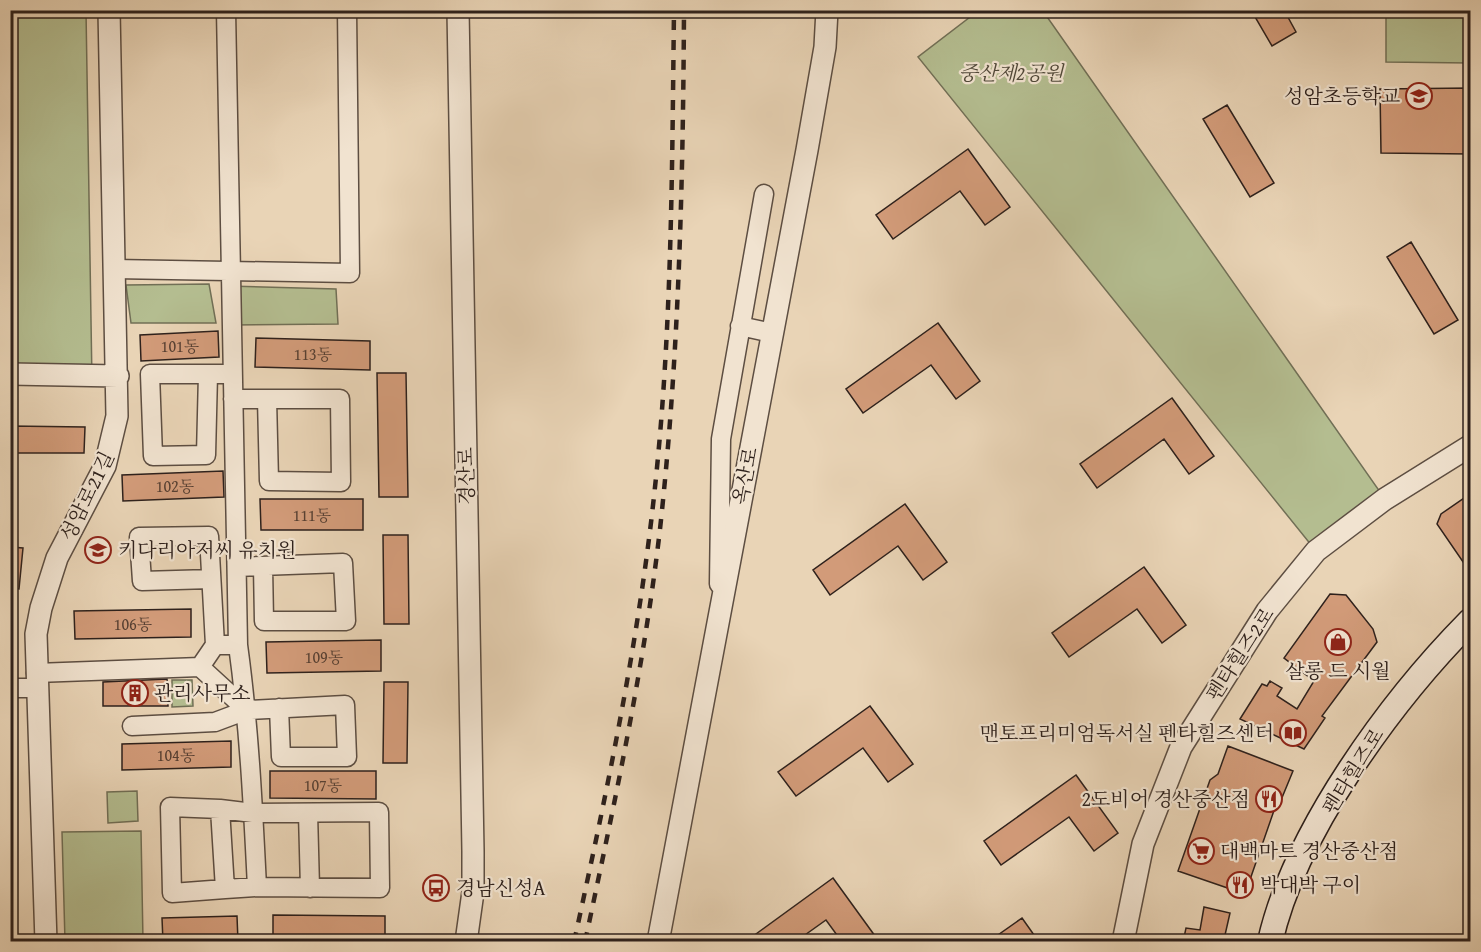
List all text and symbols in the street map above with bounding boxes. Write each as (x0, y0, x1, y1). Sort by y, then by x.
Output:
park label: 중산제2공원 (959, 58, 1065, 87)
place label: 성암초등학교 (1284, 81, 1401, 110)
school or university icon: 성암초등학교 (1404, 81, 1434, 111)
house number: 101동 (161, 334, 200, 358)
house number: 113동 (294, 342, 333, 366)
street label: 옥산로 (725, 445, 764, 507)
street label: 성암로21길 (52, 446, 121, 546)
street label: 경산로 (450, 447, 481, 505)
house number: 102동 (156, 474, 195, 498)
house number: 111동 (293, 503, 332, 527)
school or university icon: 키다리아저씨 유치원 (83, 535, 113, 565)
place label: 키다리아저씨 유치원 (118, 535, 296, 564)
street label: 펜타힐즈2로 (1198, 601, 1281, 706)
house number: 106동 (114, 612, 153, 636)
shop icon: 살롱 드 시월 (1323, 627, 1353, 657)
house number: 109동 (305, 645, 344, 669)
place label: 살롱 드 시월 (1285, 656, 1391, 685)
building icon: 관리사무소 (120, 678, 150, 708)
place label: 관리사무소 (154, 678, 251, 707)
place label: 맨토프리미엄독서실 펜타힐즈센터 (980, 718, 1274, 747)
library icon: 맨토프리미엄독서실 펜타힐즈센터 (1278, 718, 1308, 748)
street label: 펜타힐즈로 (1315, 722, 1390, 819)
house number: 104동 (157, 743, 196, 767)
house number: 107동 (304, 773, 343, 797)
place label: 2도비어 경산중산점 (1081, 784, 1250, 813)
restaurant icon: 2도비어 경산중산점 (1254, 784, 1284, 814)
supermarket icon: 대백마트 경산중산점 (1186, 836, 1216, 866)
place label: 대백마트 경산중산점 (1220, 836, 1398, 865)
restaurant icon: 박대박 구이 (1225, 870, 1255, 900)
place label: 박대박 구이 (1260, 870, 1361, 899)
bus stop icon: 경남신성A (421, 873, 451, 903)
place label: 경남신성A (456, 873, 545, 902)

